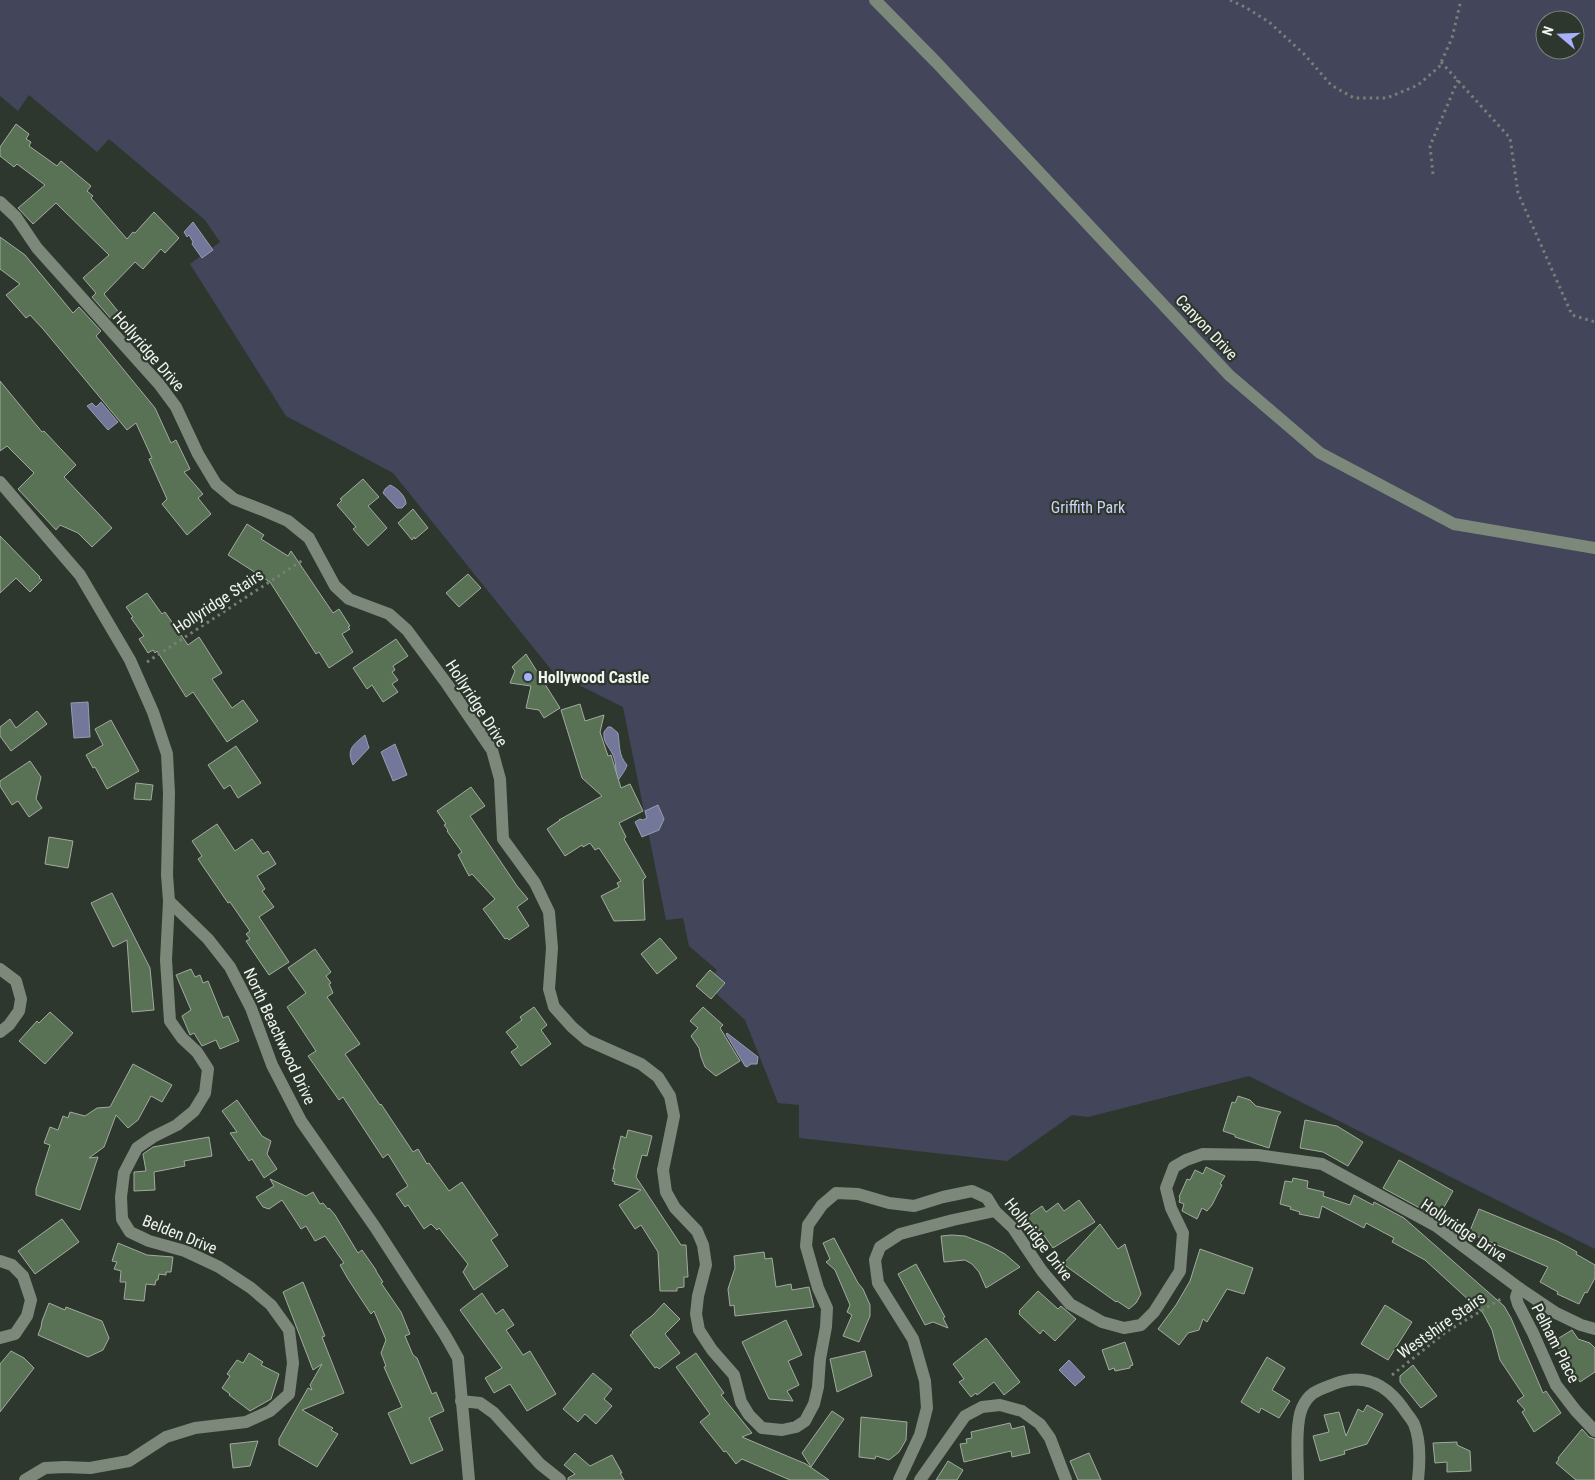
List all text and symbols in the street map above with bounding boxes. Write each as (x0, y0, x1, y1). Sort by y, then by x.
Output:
north arrow (1535, 10, 1585, 60)
text: N (1539, 24, 1557, 37)
street label: Canyon Drive (1172, 291, 1242, 364)
street label: Hollyridge Drive (109, 308, 188, 395)
park label: Griffith Park (1051, 498, 1126, 517)
street label: Hollyridge Stairs (169, 565, 267, 638)
street label: Hollyridge Drive (442, 656, 512, 750)
place label: Hollywood Castle (538, 668, 650, 687)
marker: Hollywood Castle (522, 671, 534, 683)
street label: North Beachwood Drive (240, 965, 320, 1107)
street label: Hollyridge Drive (1001, 1194, 1077, 1284)
street label: Hollyridge Drive (1417, 1195, 1510, 1266)
street label: Belden Drive (140, 1211, 220, 1258)
street label: Westshire Stairs (1394, 1288, 1489, 1363)
street label: Pelham Place (1528, 1301, 1584, 1386)

